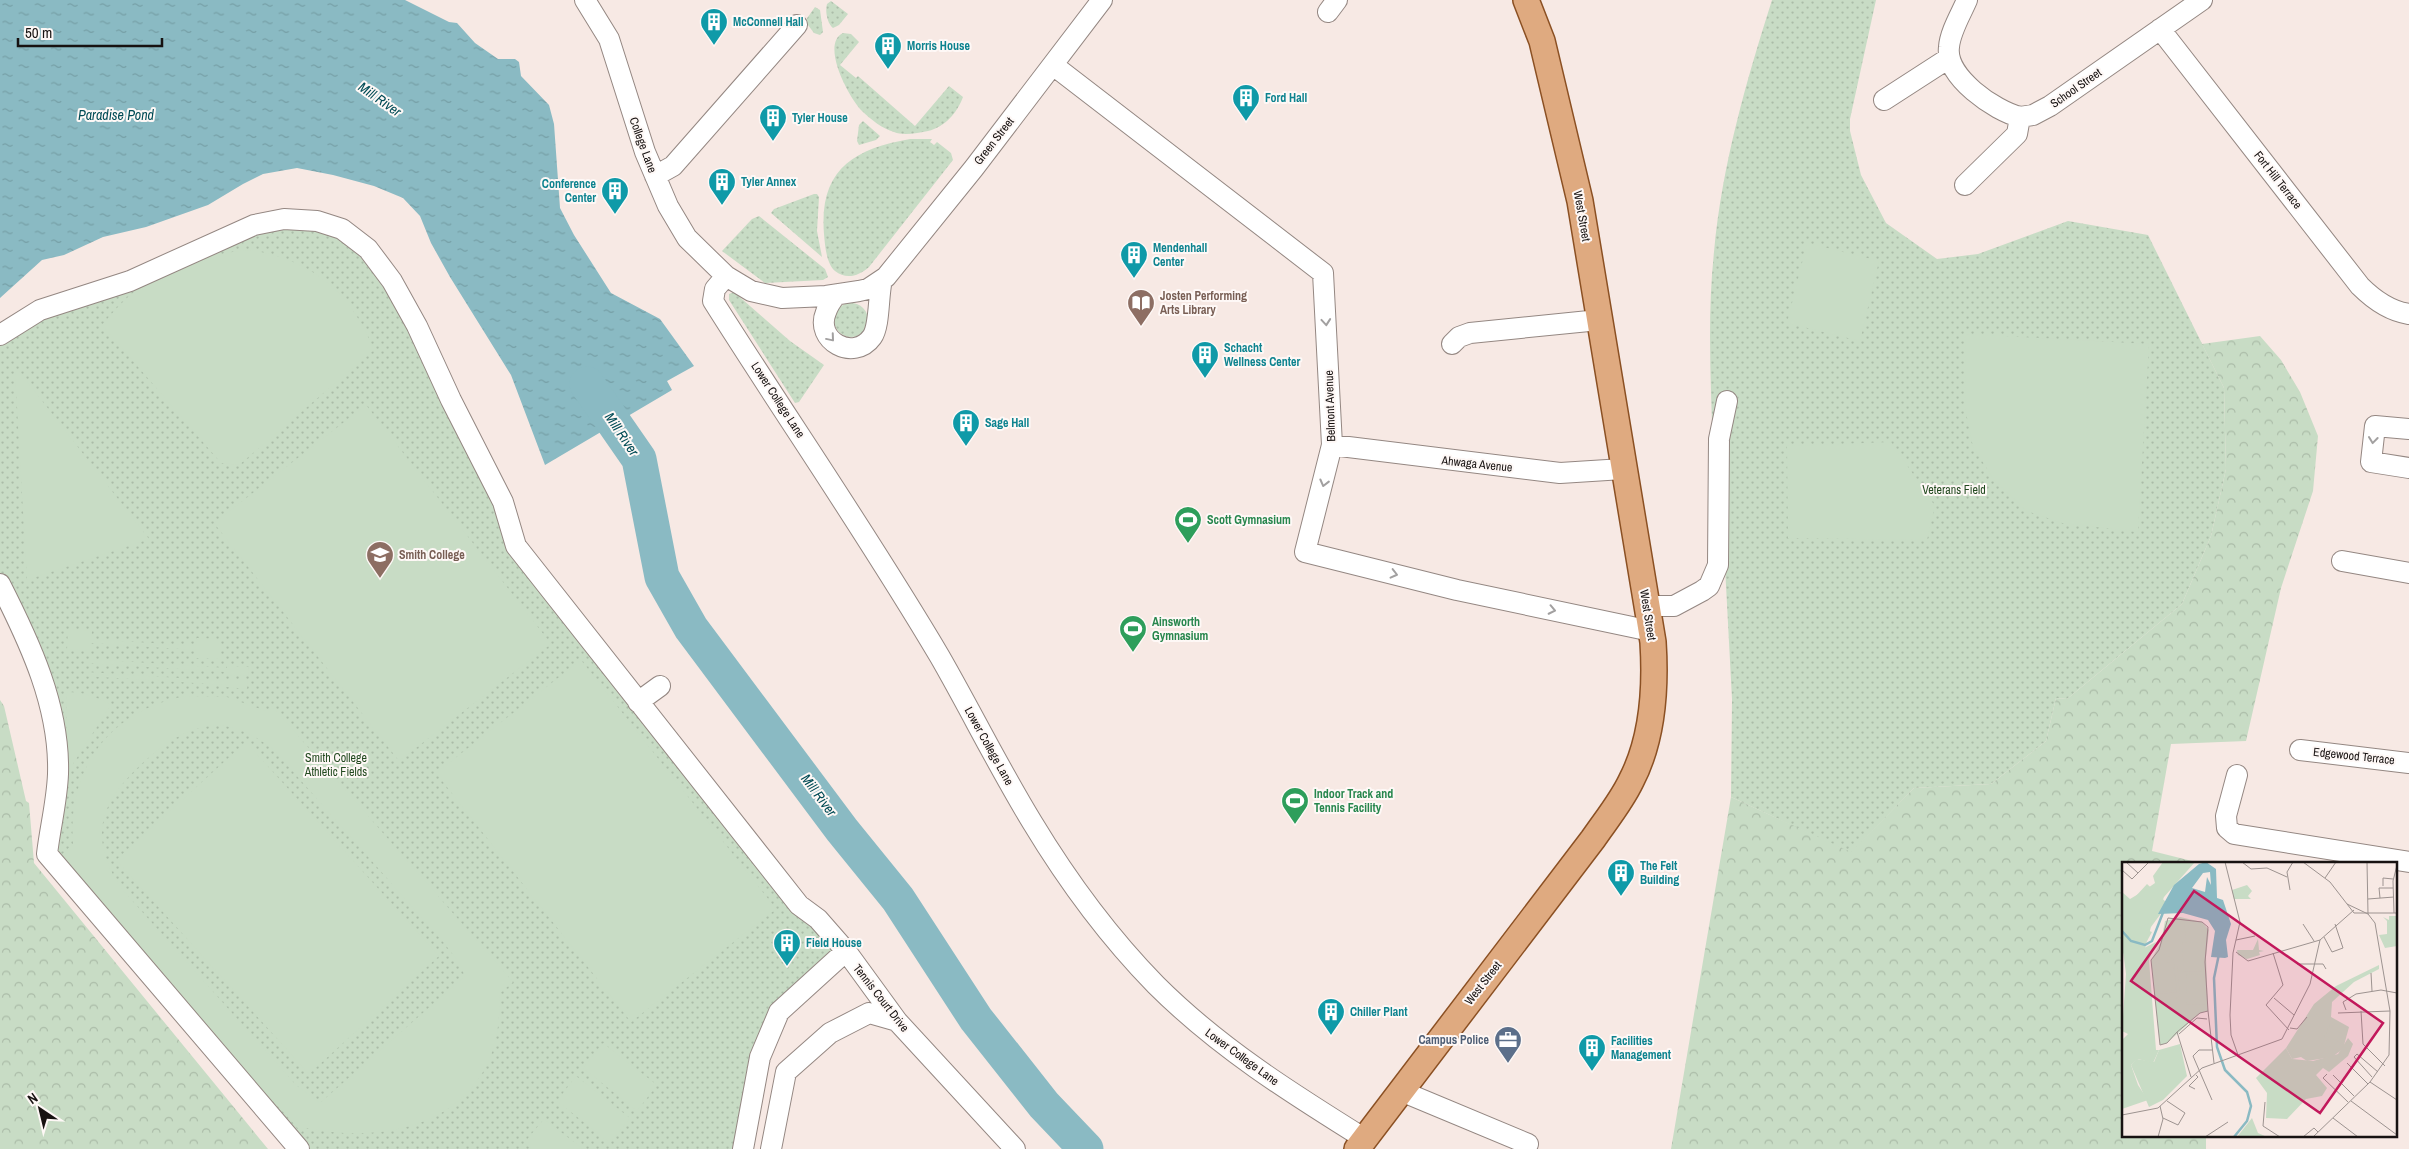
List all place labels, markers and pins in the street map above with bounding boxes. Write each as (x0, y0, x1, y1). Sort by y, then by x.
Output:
building icon: McConnell Hall (699, 7, 729, 46)
place label: McConnell Hall (733, 14, 804, 30)
building icon: Morris House (873, 31, 903, 70)
place label: Morris House (907, 38, 970, 54)
building icon: Ford Hall (1231, 83, 1261, 122)
place label: Ford Hall (1265, 90, 1307, 106)
building icon: Tyler House (758, 103, 788, 142)
place label: Tyler House (792, 110, 848, 126)
building icon: Tyler Annex (707, 167, 737, 206)
place label: Tyler Annex (741, 174, 797, 190)
place label: Conference Center (542, 176, 597, 206)
building icon: Conference Center (600, 176, 630, 215)
building icon: Mendenhall Center (1119, 240, 1149, 279)
place label: Mendenhall Center (1153, 240, 1207, 270)
library icon: Josten Performing Arts Library (1126, 288, 1156, 327)
place label: Josten Performing Arts Library (1160, 288, 1247, 318)
building icon: Schacht Wellness Center (1190, 340, 1220, 379)
place label: Schacht Wellness Center (1224, 340, 1301, 370)
building icon: Sage Hall (951, 408, 981, 447)
place label: Sage Hall (985, 415, 1030, 431)
sports icon: Scott Gymnasium (1173, 505, 1203, 544)
place label: Scott Gymnasium (1207, 512, 1291, 528)
school or university icon: Smith College (365, 540, 395, 579)
place label: Smith College (399, 547, 465, 563)
sports icon: Ainsworth Gymnasium (1118, 614, 1148, 653)
place label: Ainsworth Gymnasium (1152, 614, 1209, 644)
sports icon: Indoor Track and Tennis Facility (1280, 786, 1310, 825)
place label: Indoor Track and Tennis Facility (1314, 786, 1393, 816)
building icon: The Felt Building (1606, 858, 1636, 897)
place label: The Felt Building (1640, 858, 1679, 888)
building icon: Field House (772, 928, 802, 967)
place label: Field House (806, 935, 862, 951)
building icon: Chiller Plant (1316, 997, 1346, 1036)
place label: Chiller Plant (1350, 1004, 1408, 1020)
office icon: Campus Police (1493, 1025, 1523, 1064)
place label: Campus Police (1418, 1032, 1490, 1048)
building icon: Facilities Management (1577, 1033, 1607, 1072)
place label: Facilities Management (1611, 1033, 1672, 1063)

